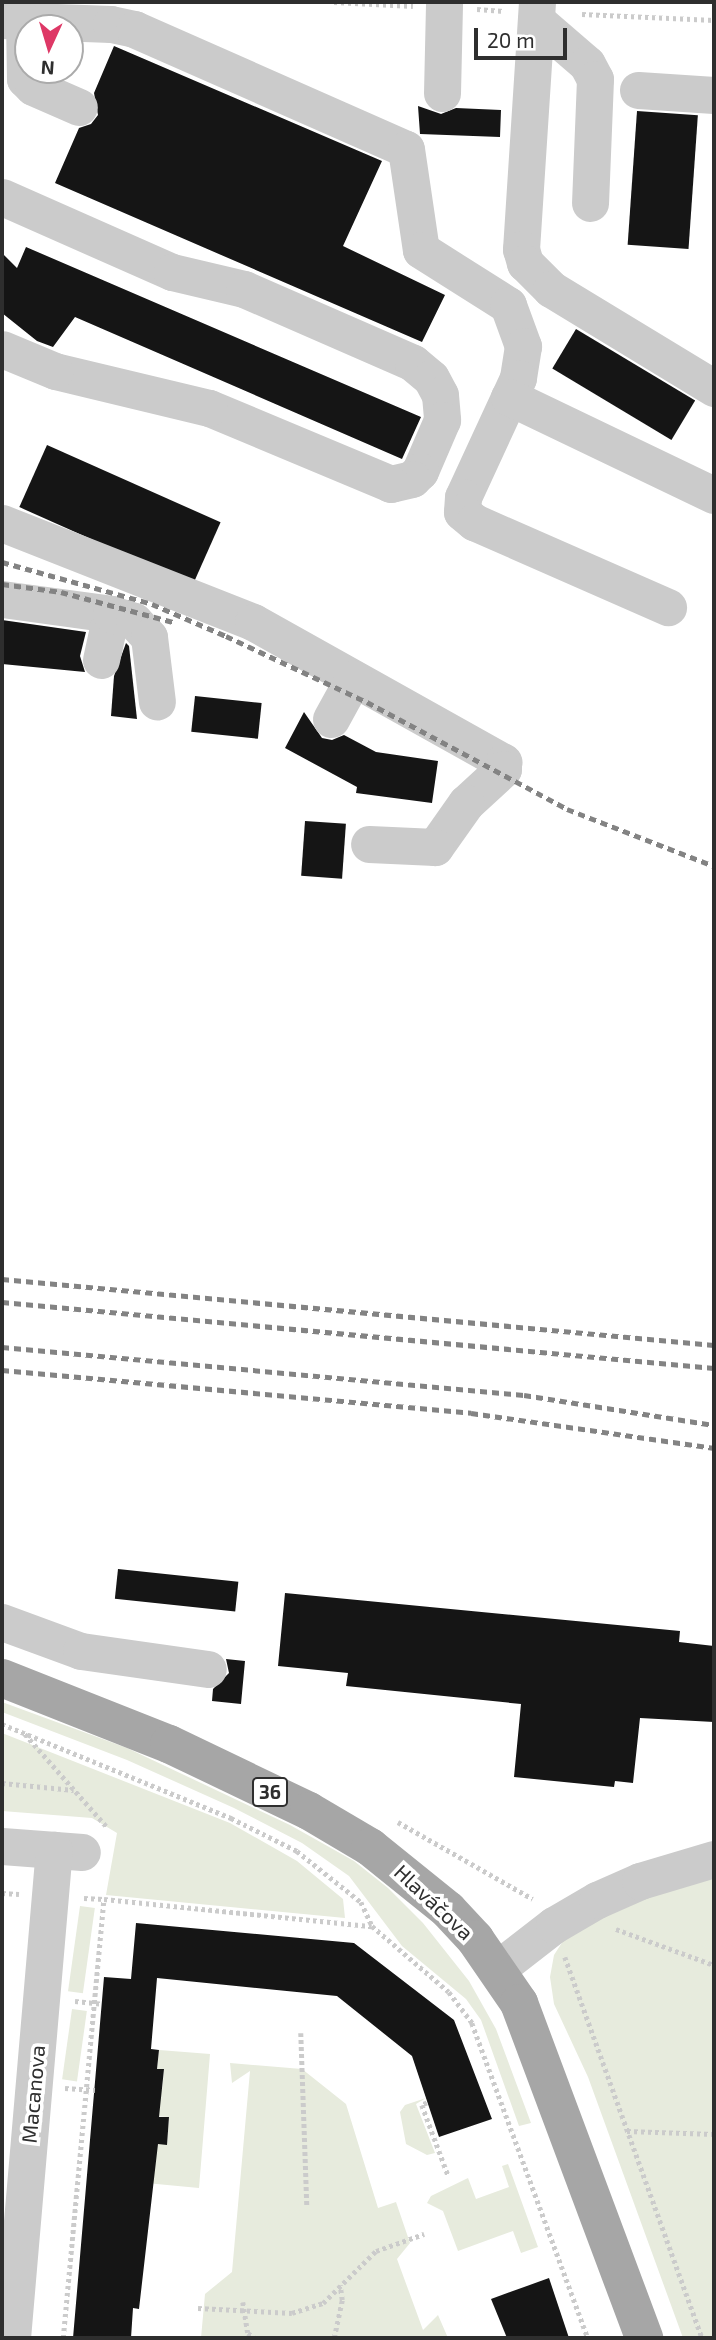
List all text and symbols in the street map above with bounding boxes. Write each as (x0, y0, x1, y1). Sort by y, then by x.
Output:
north arrow (14, 14, 84, 84)
scale bar (478, 14, 571, 58)
text: 20 m (487, 27, 535, 52)
text: N (40, 57, 55, 80)
road number: 36 (251, 1776, 289, 1808)
street label: Hlaváčova (389, 1859, 479, 1945)
street label: Macanova (16, 2044, 50, 2144)

